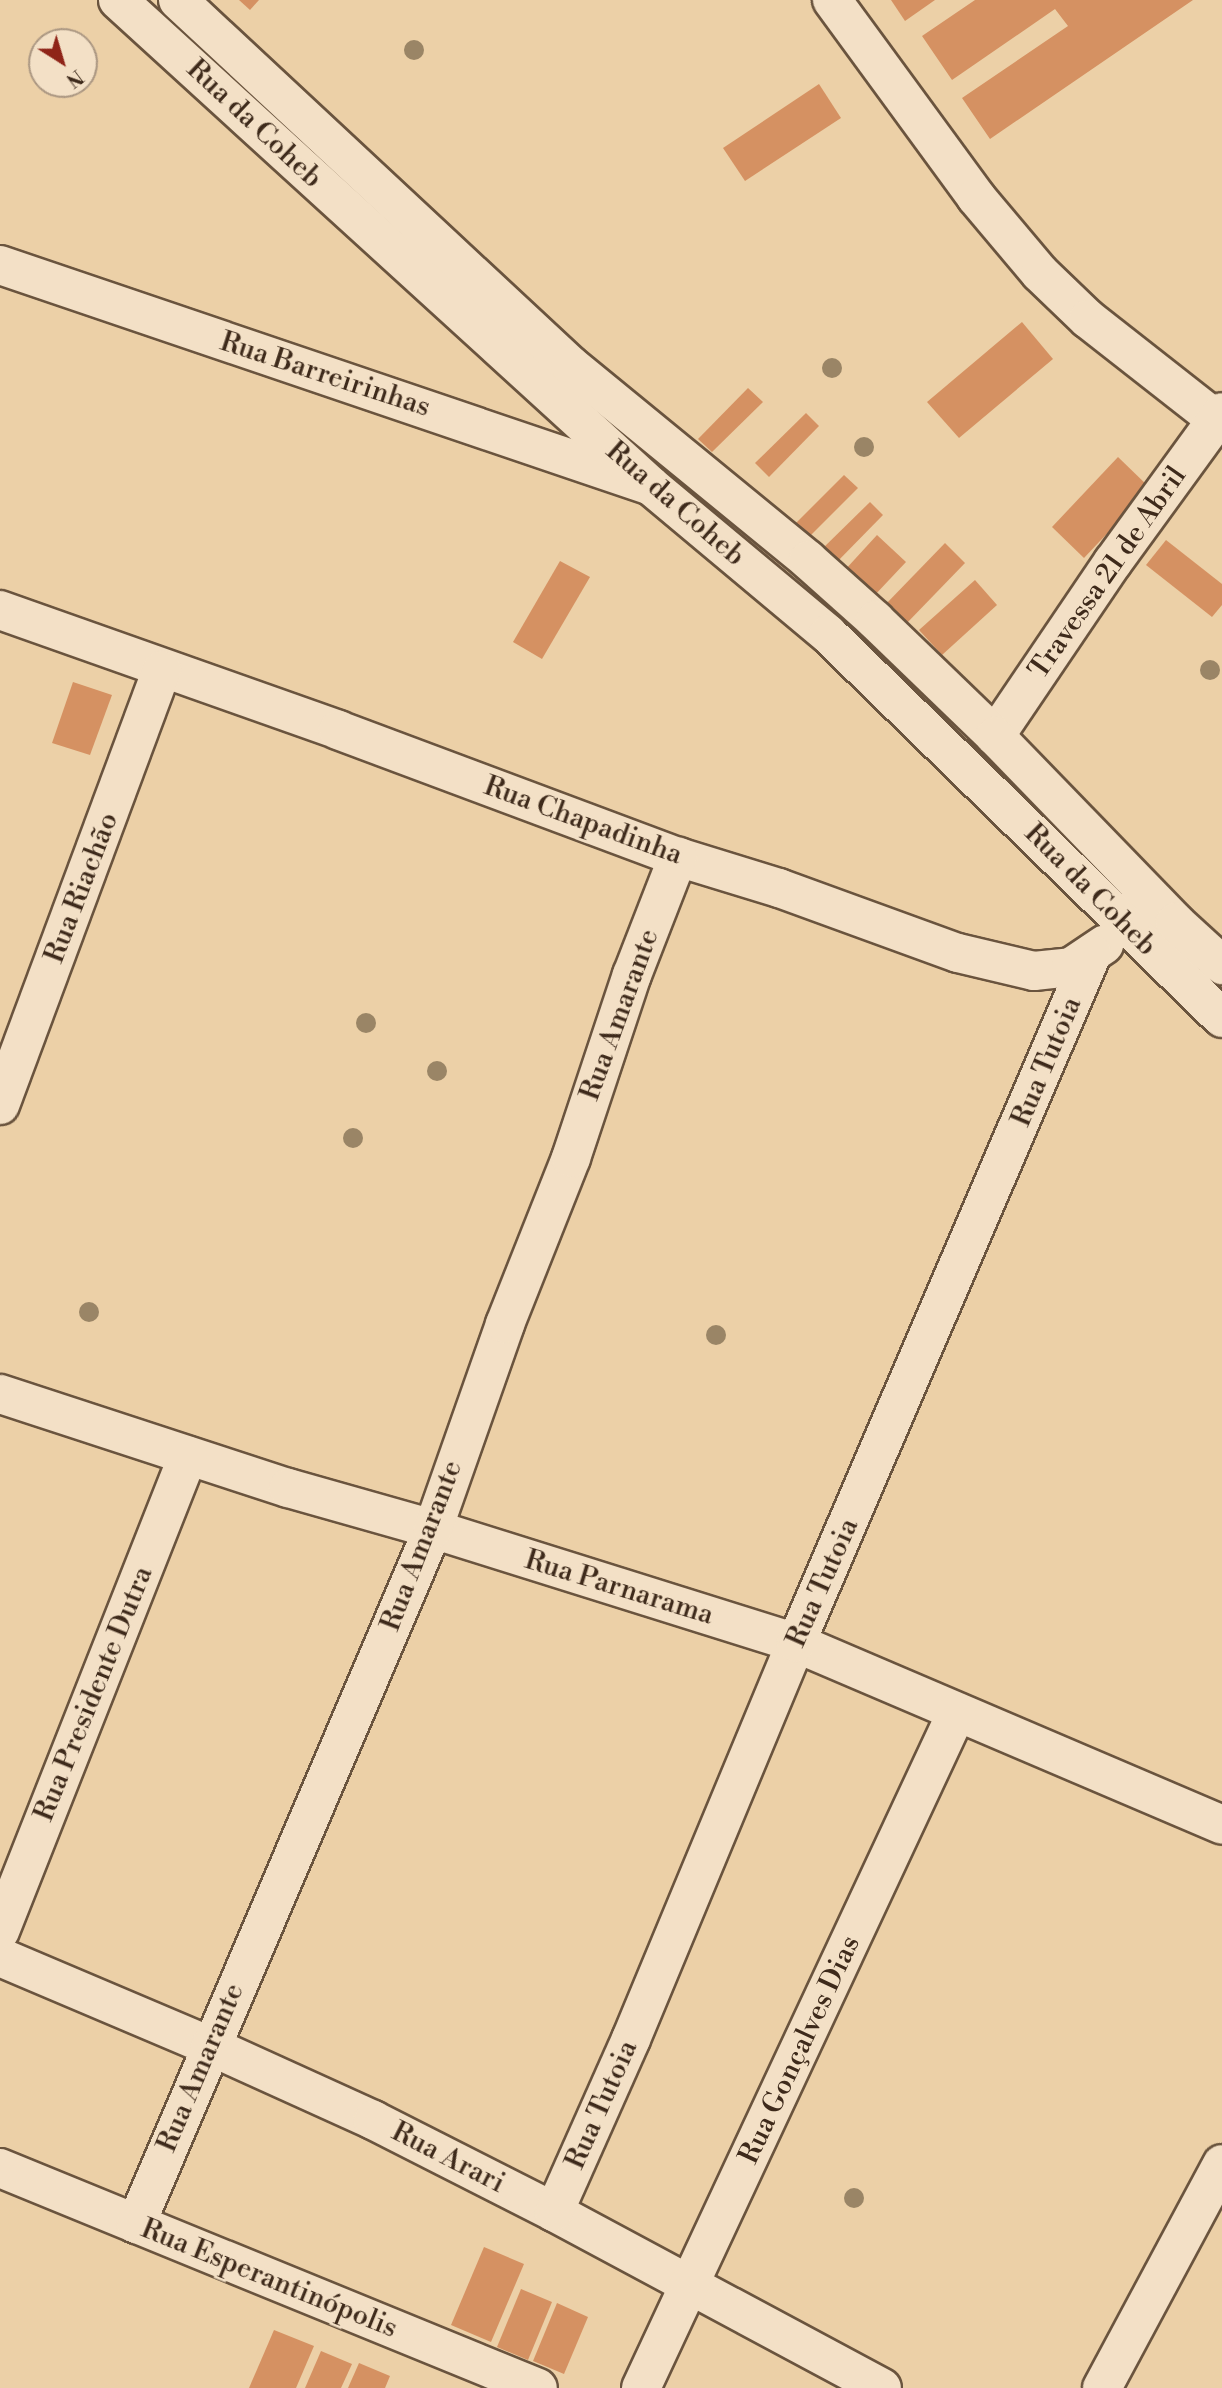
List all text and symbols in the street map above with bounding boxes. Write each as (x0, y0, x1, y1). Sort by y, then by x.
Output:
north arrow (28, 28, 98, 98)
street label: Rua da Coheb (179, 53, 329, 195)
text: N (61, 64, 88, 92)
street label: Rua Barreirinhas (216, 325, 434, 425)
street label: Rua da Coheb (599, 435, 751, 573)
street label: Travessa 21 de Abril (1022, 460, 1194, 686)
street label: Rua Chapadinha (479, 770, 687, 872)
street label: Rua Riachão (38, 808, 126, 968)
street label: Rua da Coheb (1017, 817, 1163, 963)
street label: Rua Amarante (573, 925, 667, 1105)
street label: Rua Tutoia (1005, 992, 1089, 1132)
street label: Rua Amarante (374, 1456, 470, 1636)
street label: Rua Tutoia (780, 1513, 866, 1653)
street label: Rua Parnarama (521, 1543, 717, 1633)
street label: Rua Presidente Dutra (27, 1562, 161, 1826)
street label: Rua Gonçalves Dias (732, 1930, 868, 2170)
street label: Rua Amarante (150, 1979, 252, 2157)
street label: Rua Tutoia (559, 2035, 645, 2175)
street label: Rua Arari (386, 2115, 510, 2201)
street label: Rua Esperantinópolis (136, 2212, 402, 2346)

